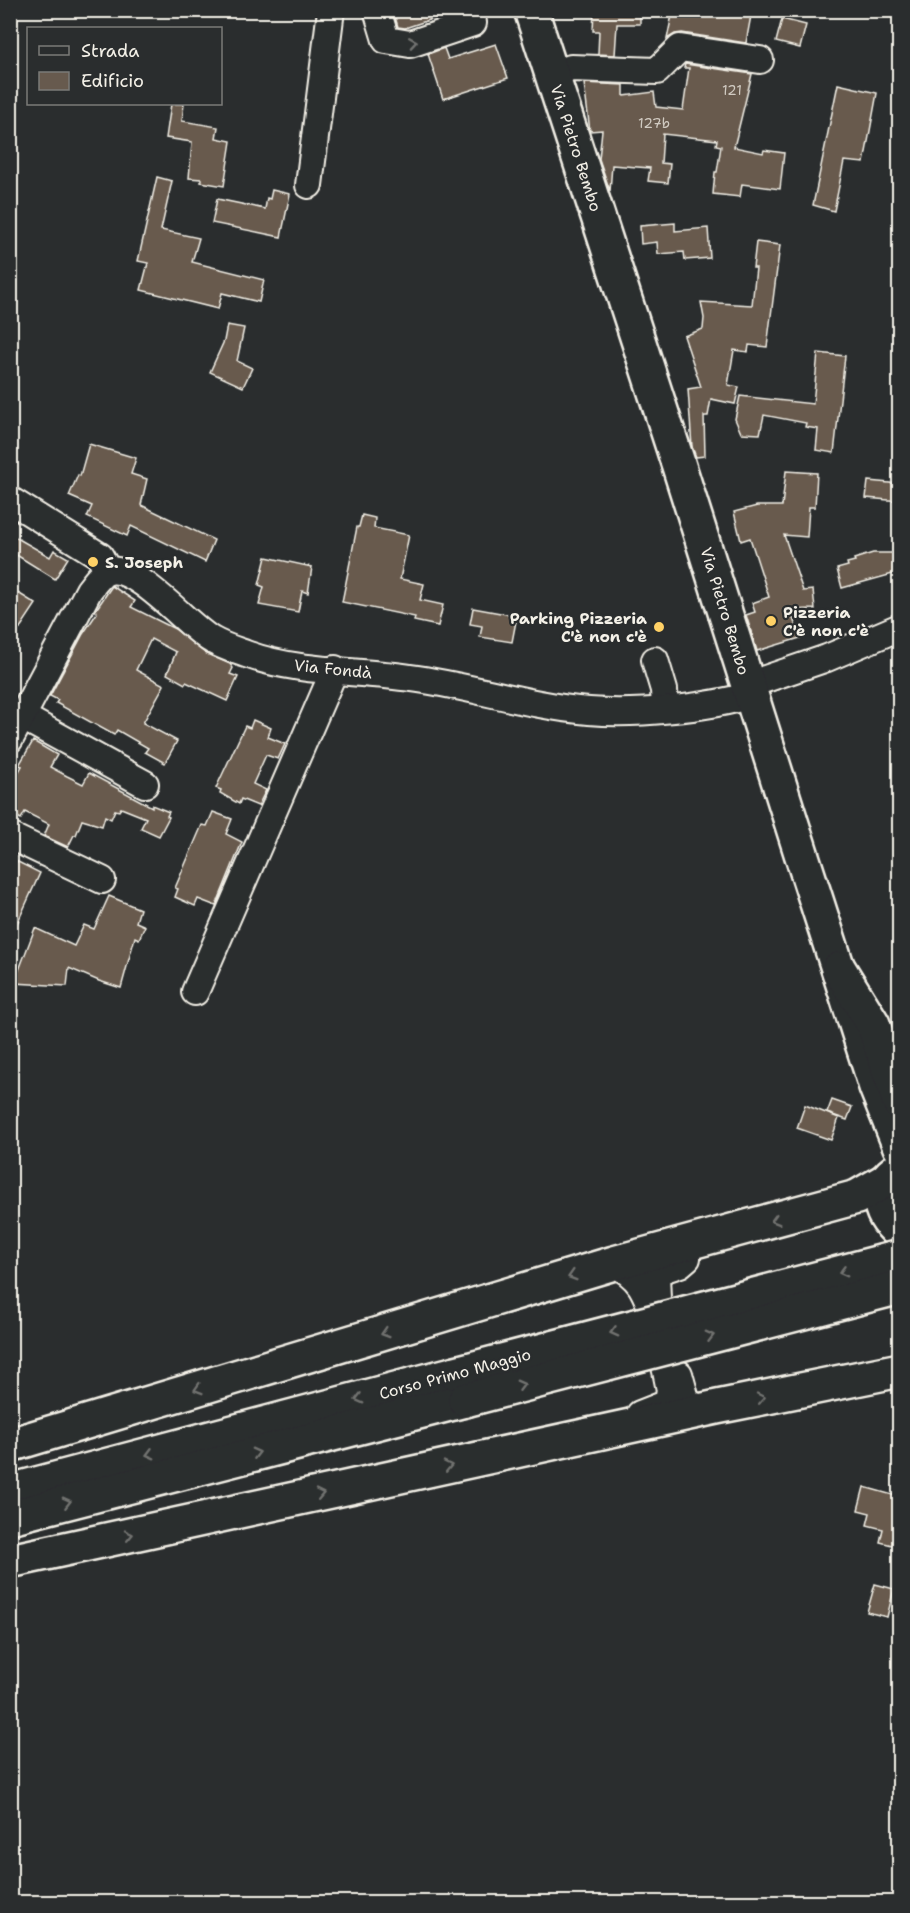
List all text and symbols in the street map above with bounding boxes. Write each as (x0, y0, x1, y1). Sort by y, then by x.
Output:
legend (27, 27, 222, 105)
one-way arrow (408, 36, 418, 48)
text: Strada (81, 39, 140, 63)
text: Edificio (81, 69, 144, 93)
house number: 121 (722, 81, 742, 99)
street label: Via Pietro Bembo (546, 82, 606, 214)
house number: 127b (638, 114, 670, 132)
street label: Via Pietro Bembo (696, 545, 754, 677)
place label: S. Joseph (105, 552, 183, 573)
marker: S. Joseph (86, 555, 100, 569)
place label: Pizzeria C'è non c'è (783, 602, 869, 641)
place label: Parking Pizzeria C'è non c'è (510, 608, 647, 647)
marker: Pizzeria C'è non c'è (764, 614, 778, 628)
marker: Parking Pizzeria C'è non c'è (652, 620, 666, 634)
street label: Via Fondà (293, 654, 373, 684)
one-way arrow (770, 1213, 781, 1225)
one-way arrow (838, 1265, 848, 1278)
one-way arrow (567, 1269, 578, 1281)
one-way arrow (609, 1325, 619, 1338)
one-way arrow (380, 1326, 391, 1338)
one-way arrow (704, 1331, 715, 1343)
street label: Corso Primo Maggio (377, 1344, 533, 1404)
one-way arrow (515, 1380, 526, 1392)
one-way arrow (193, 1382, 204, 1394)
one-way arrow (354, 1391, 364, 1404)
one-way arrow (756, 1392, 766, 1405)
one-way arrow (145, 1446, 155, 1459)
one-way arrow (251, 1448, 261, 1461)
one-way arrow (443, 1460, 453, 1473)
one-way arrow (314, 1488, 324, 1501)
one-way arrow (62, 1497, 72, 1510)
one-way arrow (124, 1530, 134, 1543)

